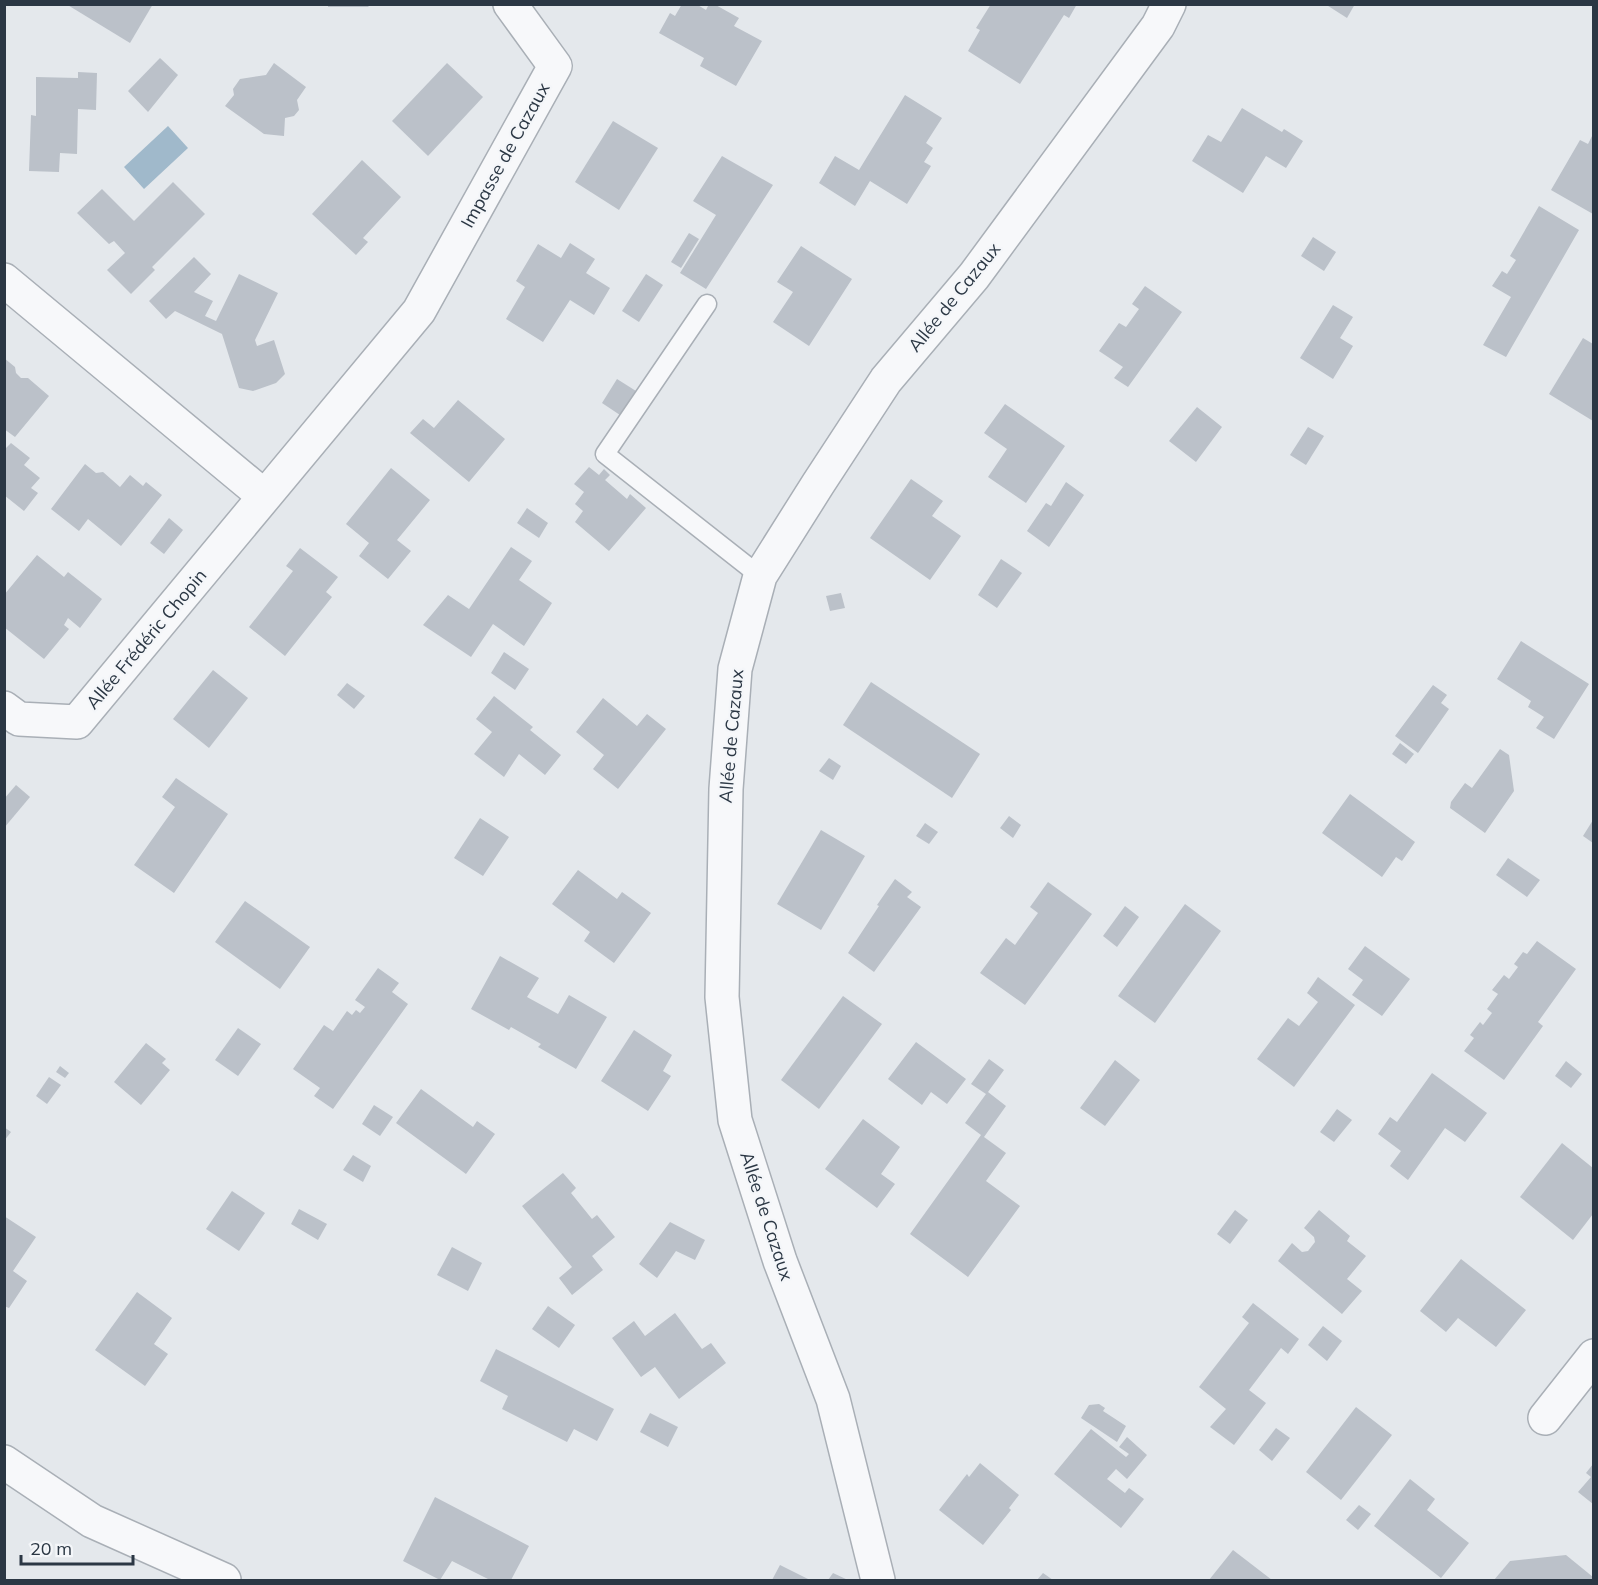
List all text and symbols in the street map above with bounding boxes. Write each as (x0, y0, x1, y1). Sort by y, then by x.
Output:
street label: Impasse de Cazaux (456, 78, 555, 232)
street label: Allée de Cazaux (903, 237, 1005, 356)
street label: Allée Frédéric Chopin (81, 564, 211, 714)
street label: Allée de Cazaux (714, 668, 748, 804)
street label: Allée de Cazaux (735, 1149, 799, 1284)
scale bar (21, 1528, 134, 1566)
text: 20 m (30, 1537, 72, 1560)

